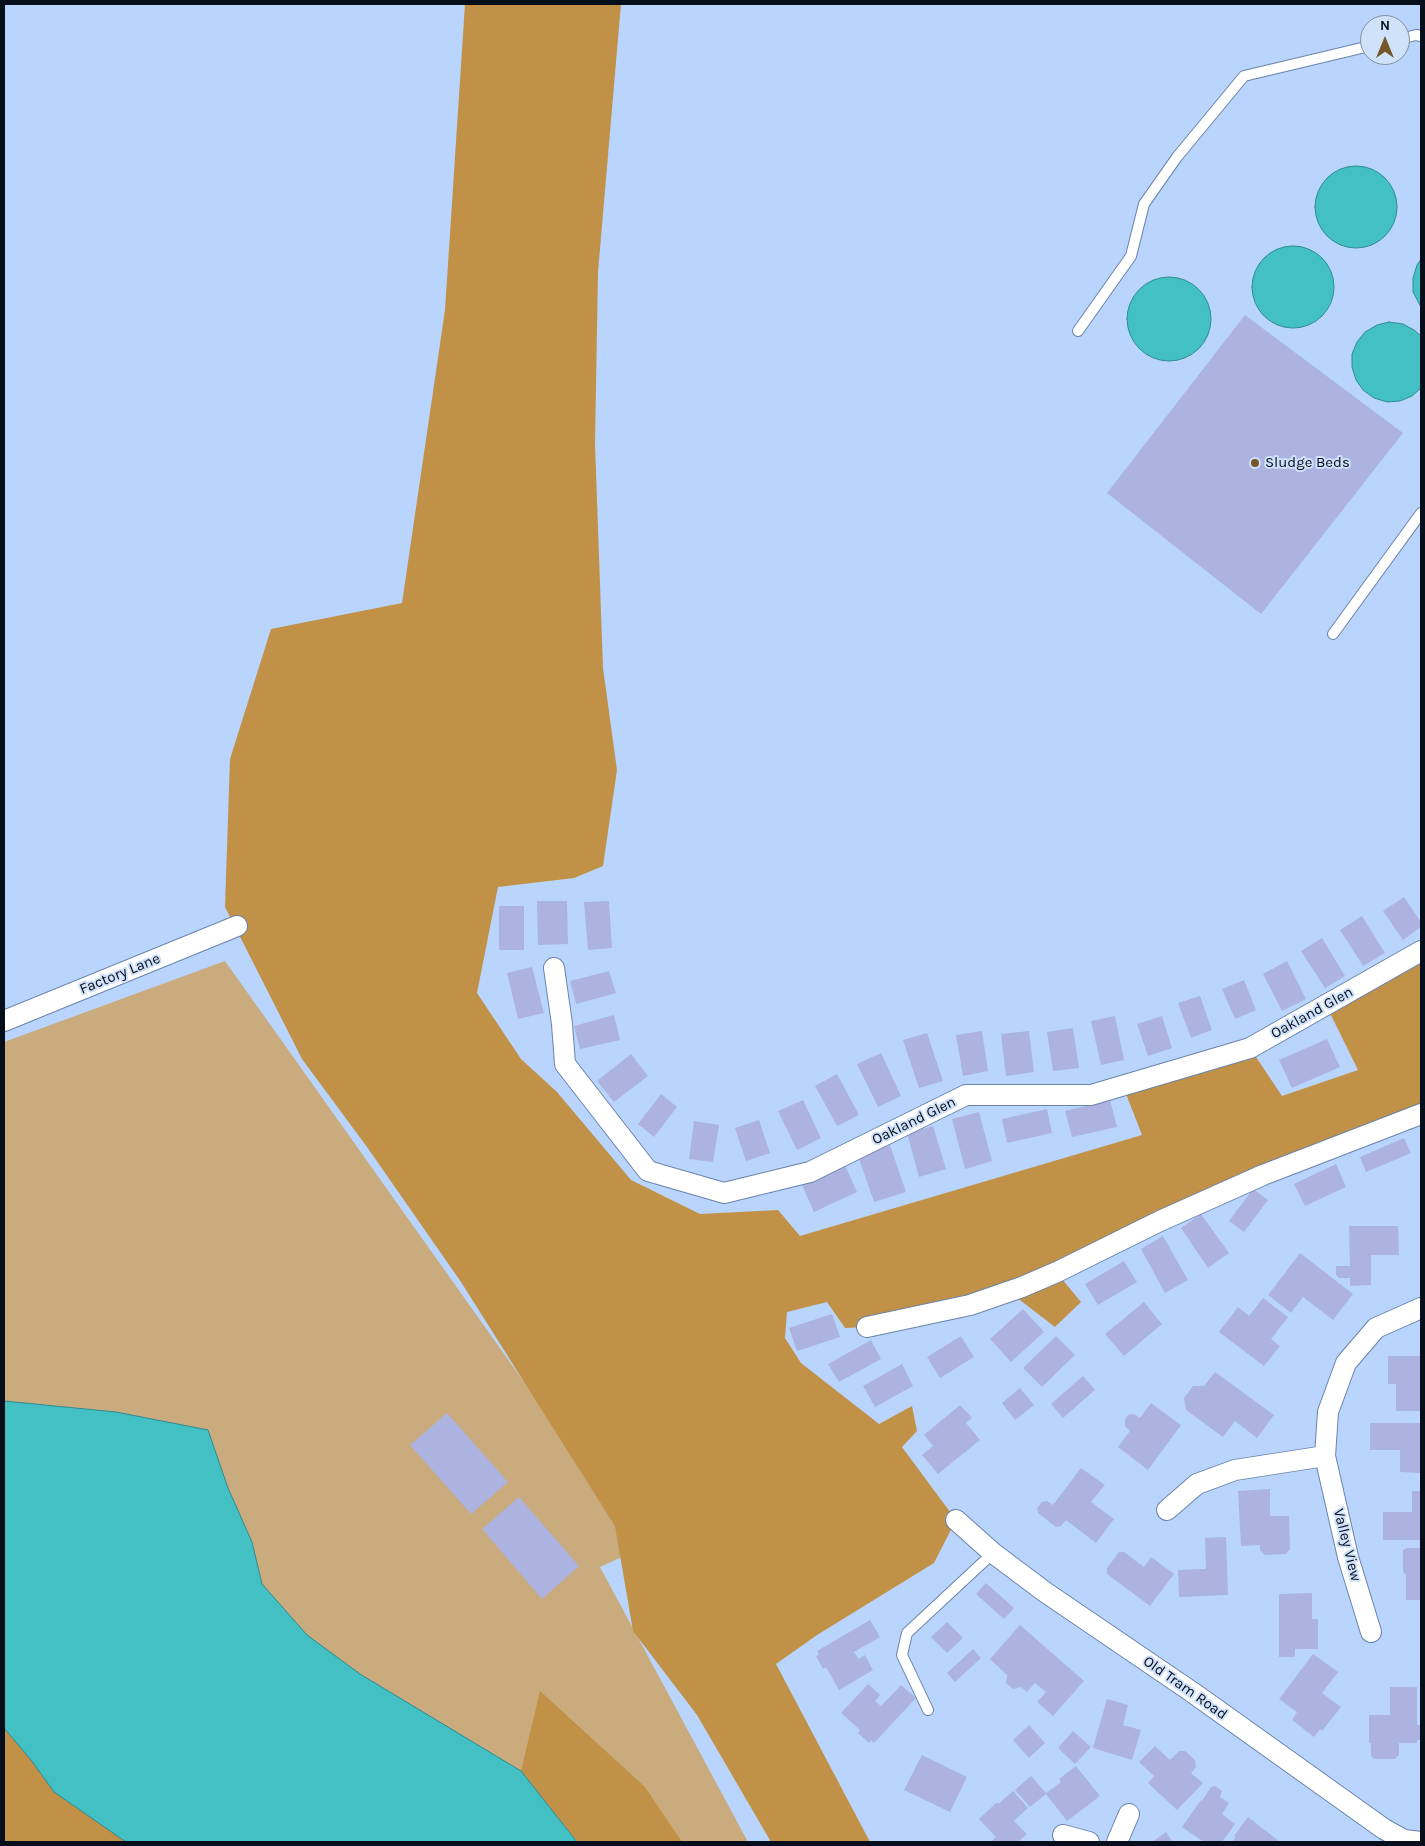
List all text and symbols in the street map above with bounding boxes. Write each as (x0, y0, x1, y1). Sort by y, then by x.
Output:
north arrow (1360, 15, 1410, 65)
text: N (1380, 17, 1390, 34)
place label: Sludge Beds (1265, 454, 1350, 472)
marker: Sludge Beds (1249, 457, 1261, 469)
street label: Factory Lane (77, 950, 163, 998)
street label: Oakland Glen (1268, 983, 1356, 1043)
street label: Oakland Glen (869, 1093, 959, 1149)
street label: Valley View (1329, 1507, 1365, 1583)
street label: Old Tram Road (1139, 1652, 1231, 1724)

